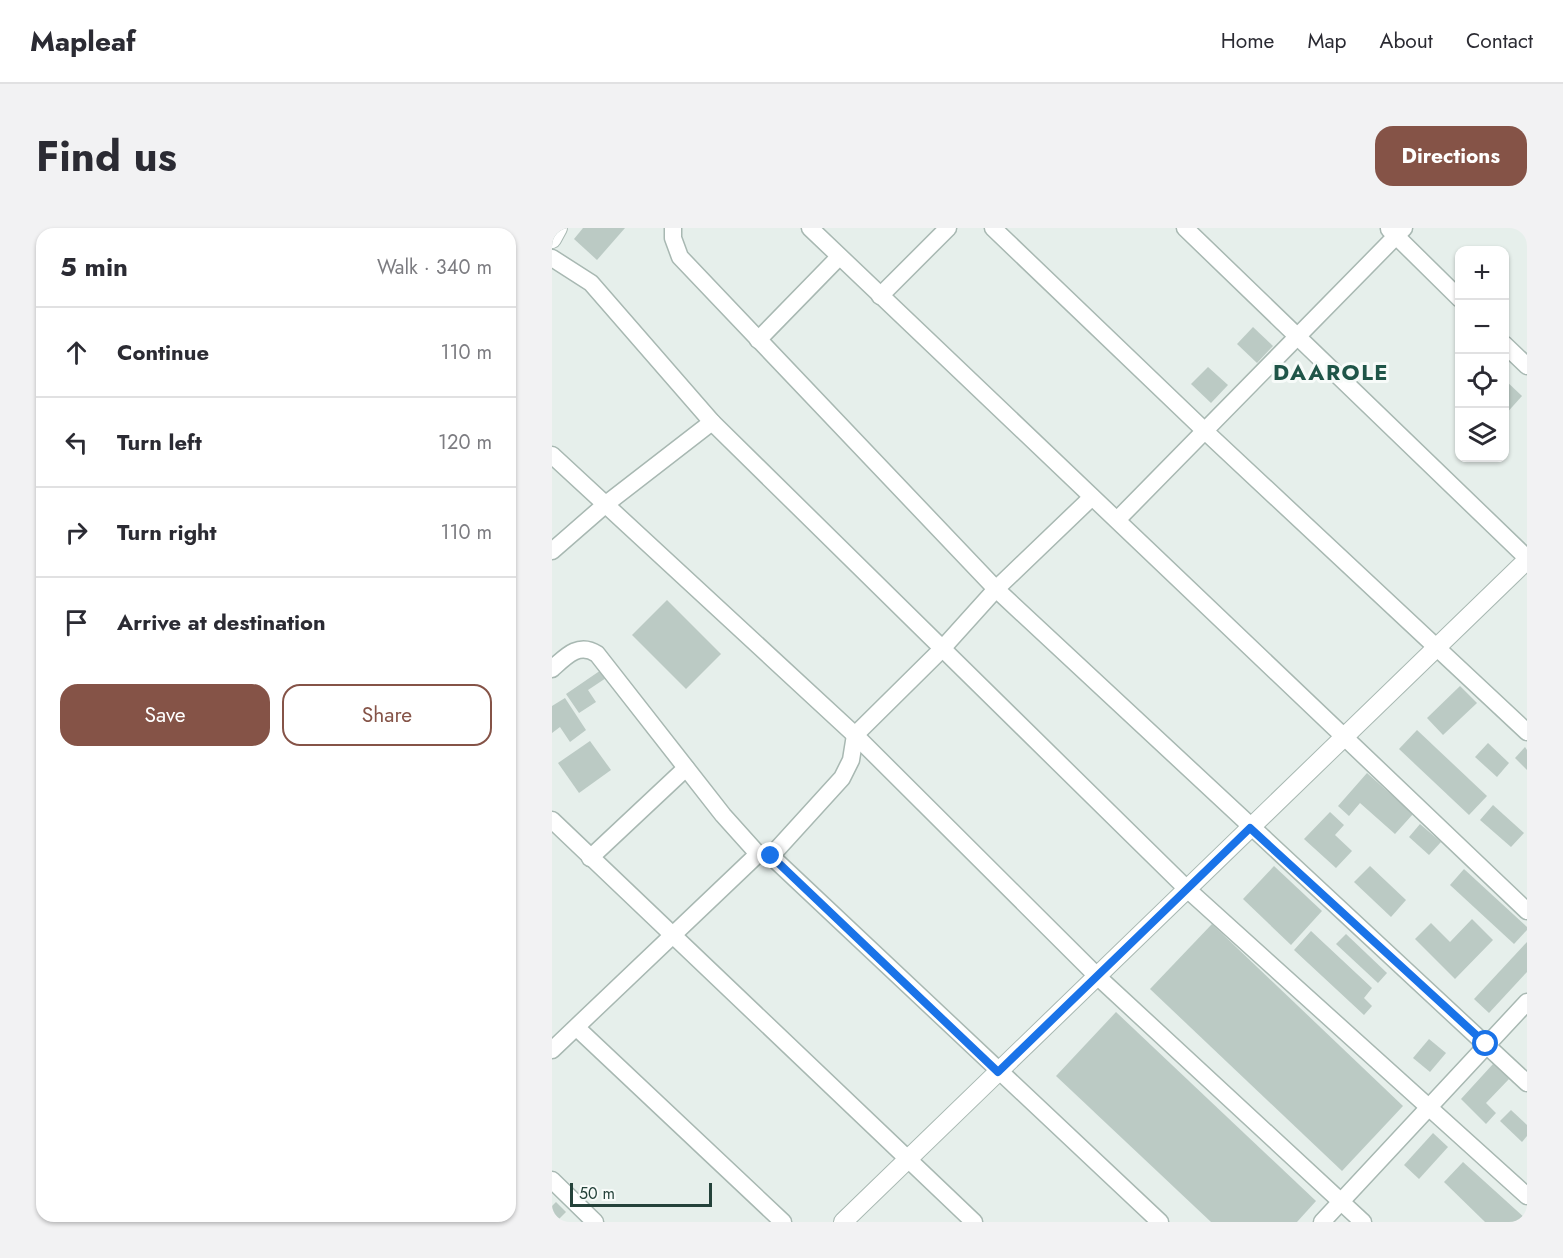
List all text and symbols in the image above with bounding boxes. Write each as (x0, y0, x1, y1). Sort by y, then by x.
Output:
text: Mapleaf (30, 21, 136, 62)
text: Home (1221, 26, 1274, 56)
text: Map (1307, 26, 1347, 56)
text: About (1380, 26, 1433, 56)
text: Contact (1466, 26, 1533, 56)
text: Find us (36, 126, 177, 187)
button: Directions (1375, 126, 1527, 186)
map controls (1455, 246, 1509, 462)
button: + (1455, 246, 1509, 300)
text: 5 min (60, 248, 128, 286)
text: Walk · 340 m (377, 253, 492, 282)
button: − (1455, 300, 1509, 354)
icon: ahead (60, 336, 93, 369)
text: Continue (117, 336, 209, 368)
text: 110 m (440, 338, 492, 367)
button: locate (1455, 354, 1509, 408)
district label: DAAROLE (1273, 356, 1389, 388)
button: layers (1455, 408, 1509, 462)
icon: left (60, 426, 93, 459)
text: Turn left (117, 426, 202, 458)
text: 120 m (438, 428, 492, 457)
icon: right (60, 516, 93, 549)
text: Turn right (117, 516, 217, 548)
text: 110 m (440, 518, 492, 547)
icon: arrive (60, 606, 93, 639)
text: Arrive at destination (117, 606, 326, 638)
button: Save (60, 684, 270, 746)
button: Share (282, 684, 492, 746)
route end (757, 842, 783, 868)
route start (1472, 1030, 1498, 1056)
scale bar (570, 1180, 712, 1208)
text: 50 m (579, 1182, 615, 1205)

